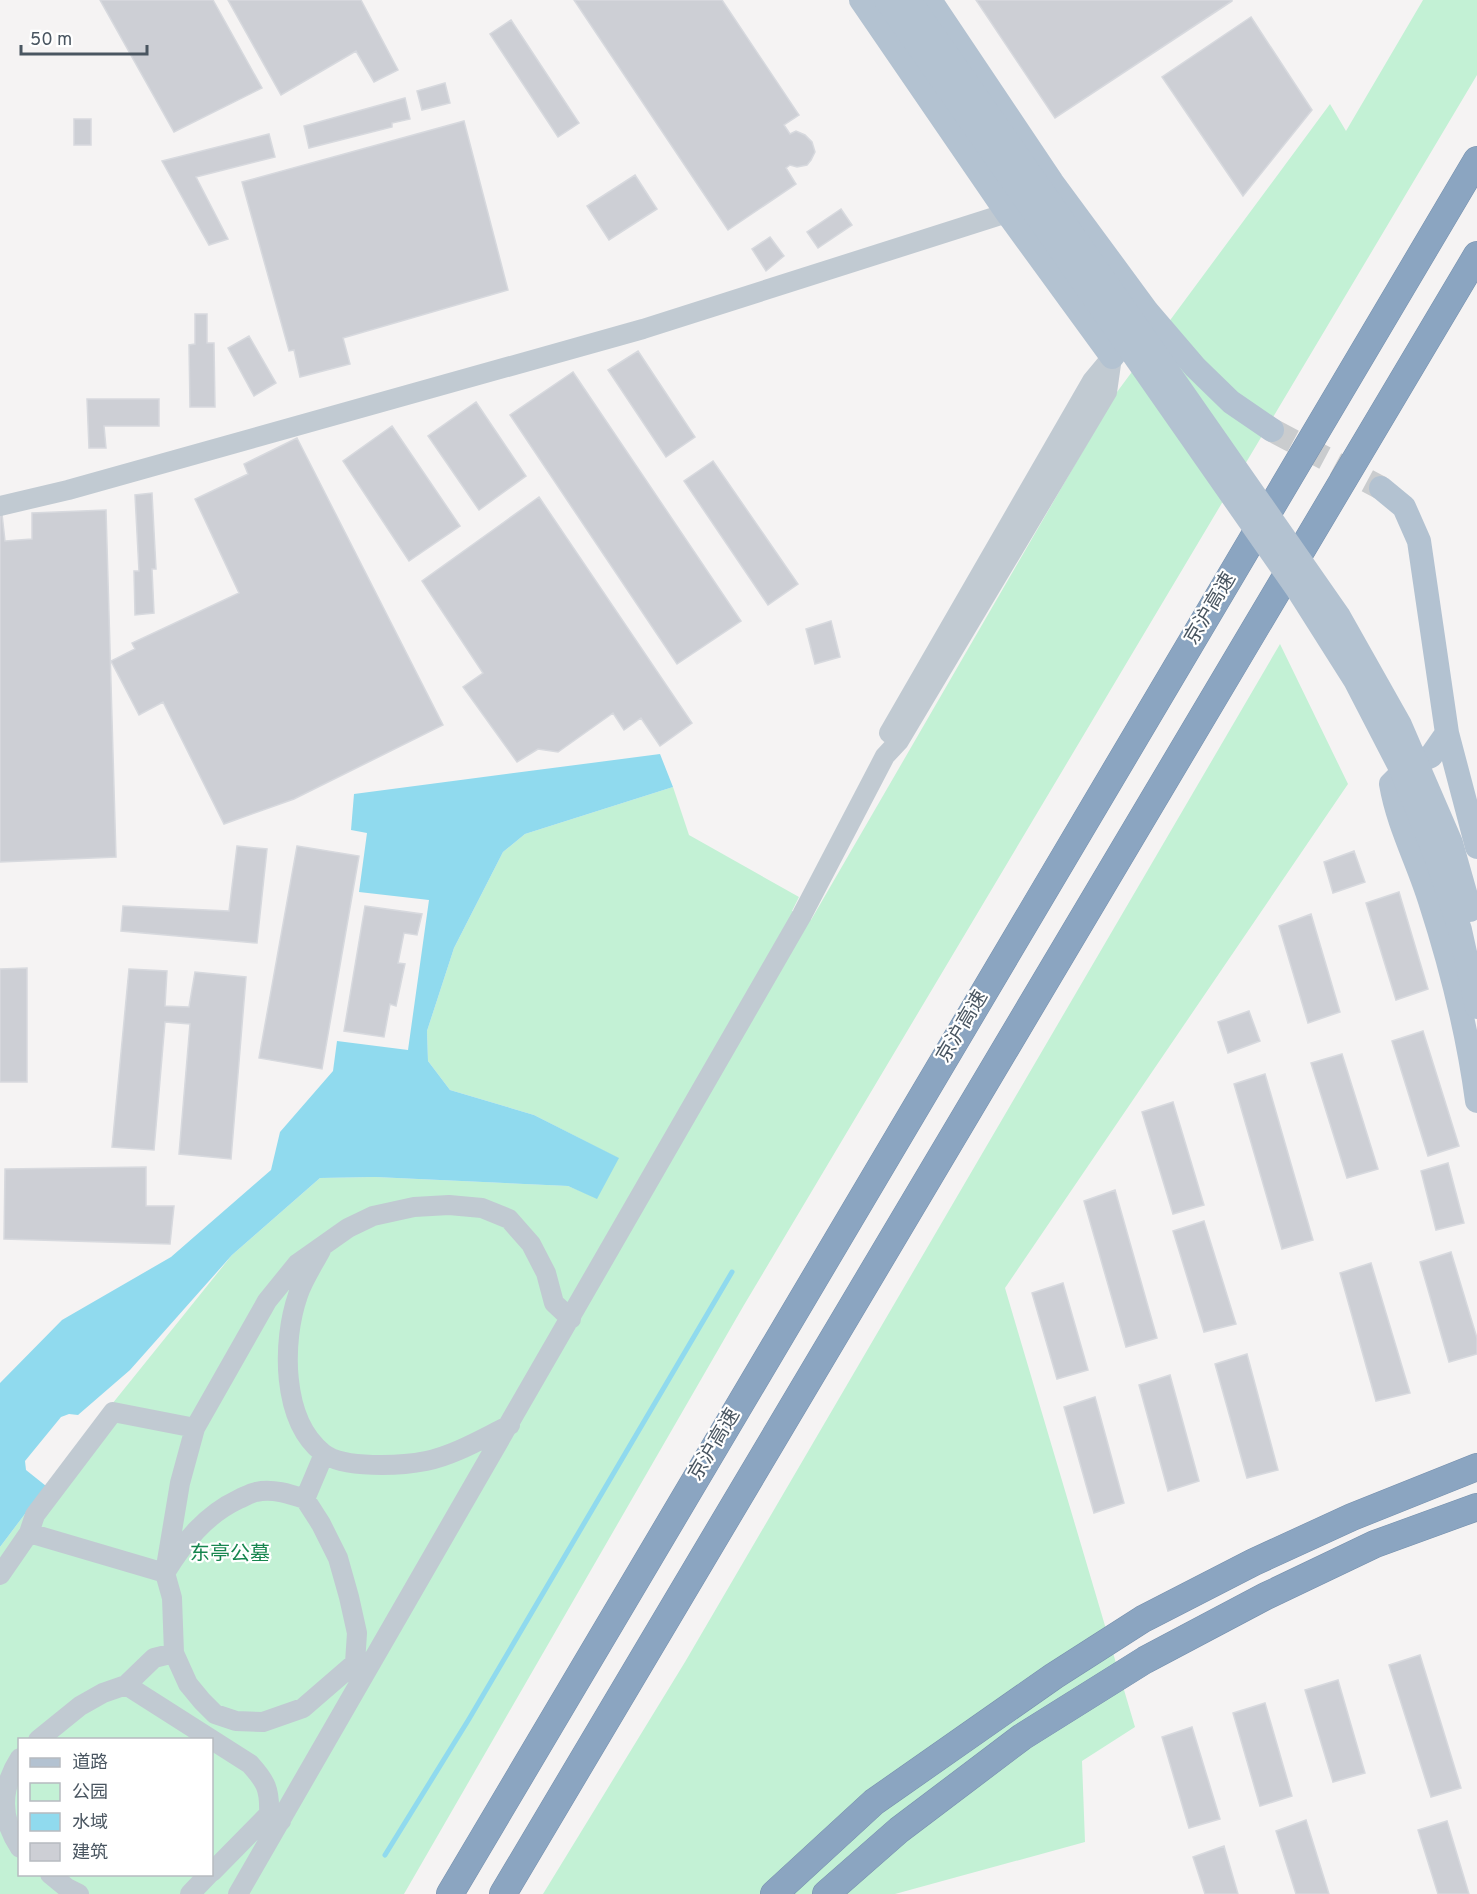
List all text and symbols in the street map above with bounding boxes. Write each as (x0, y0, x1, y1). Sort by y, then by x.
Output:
scale bar (21, 18, 147, 56)
text: 50 m (30, 29, 72, 52)
street label: 京沪高速 (1179, 568, 1243, 650)
street label: 京沪高速 (931, 986, 995, 1068)
street label: 京沪高速 (683, 1404, 747, 1486)
park label: 东亭公墓 (190, 1542, 270, 1568)
legend (18, 1738, 213, 1876)
text: 道路 (72, 1752, 108, 1775)
text: 公园 (72, 1782, 108, 1805)
text: 水域 (72, 1812, 108, 1835)
text: 建筑 (72, 1842, 108, 1865)

